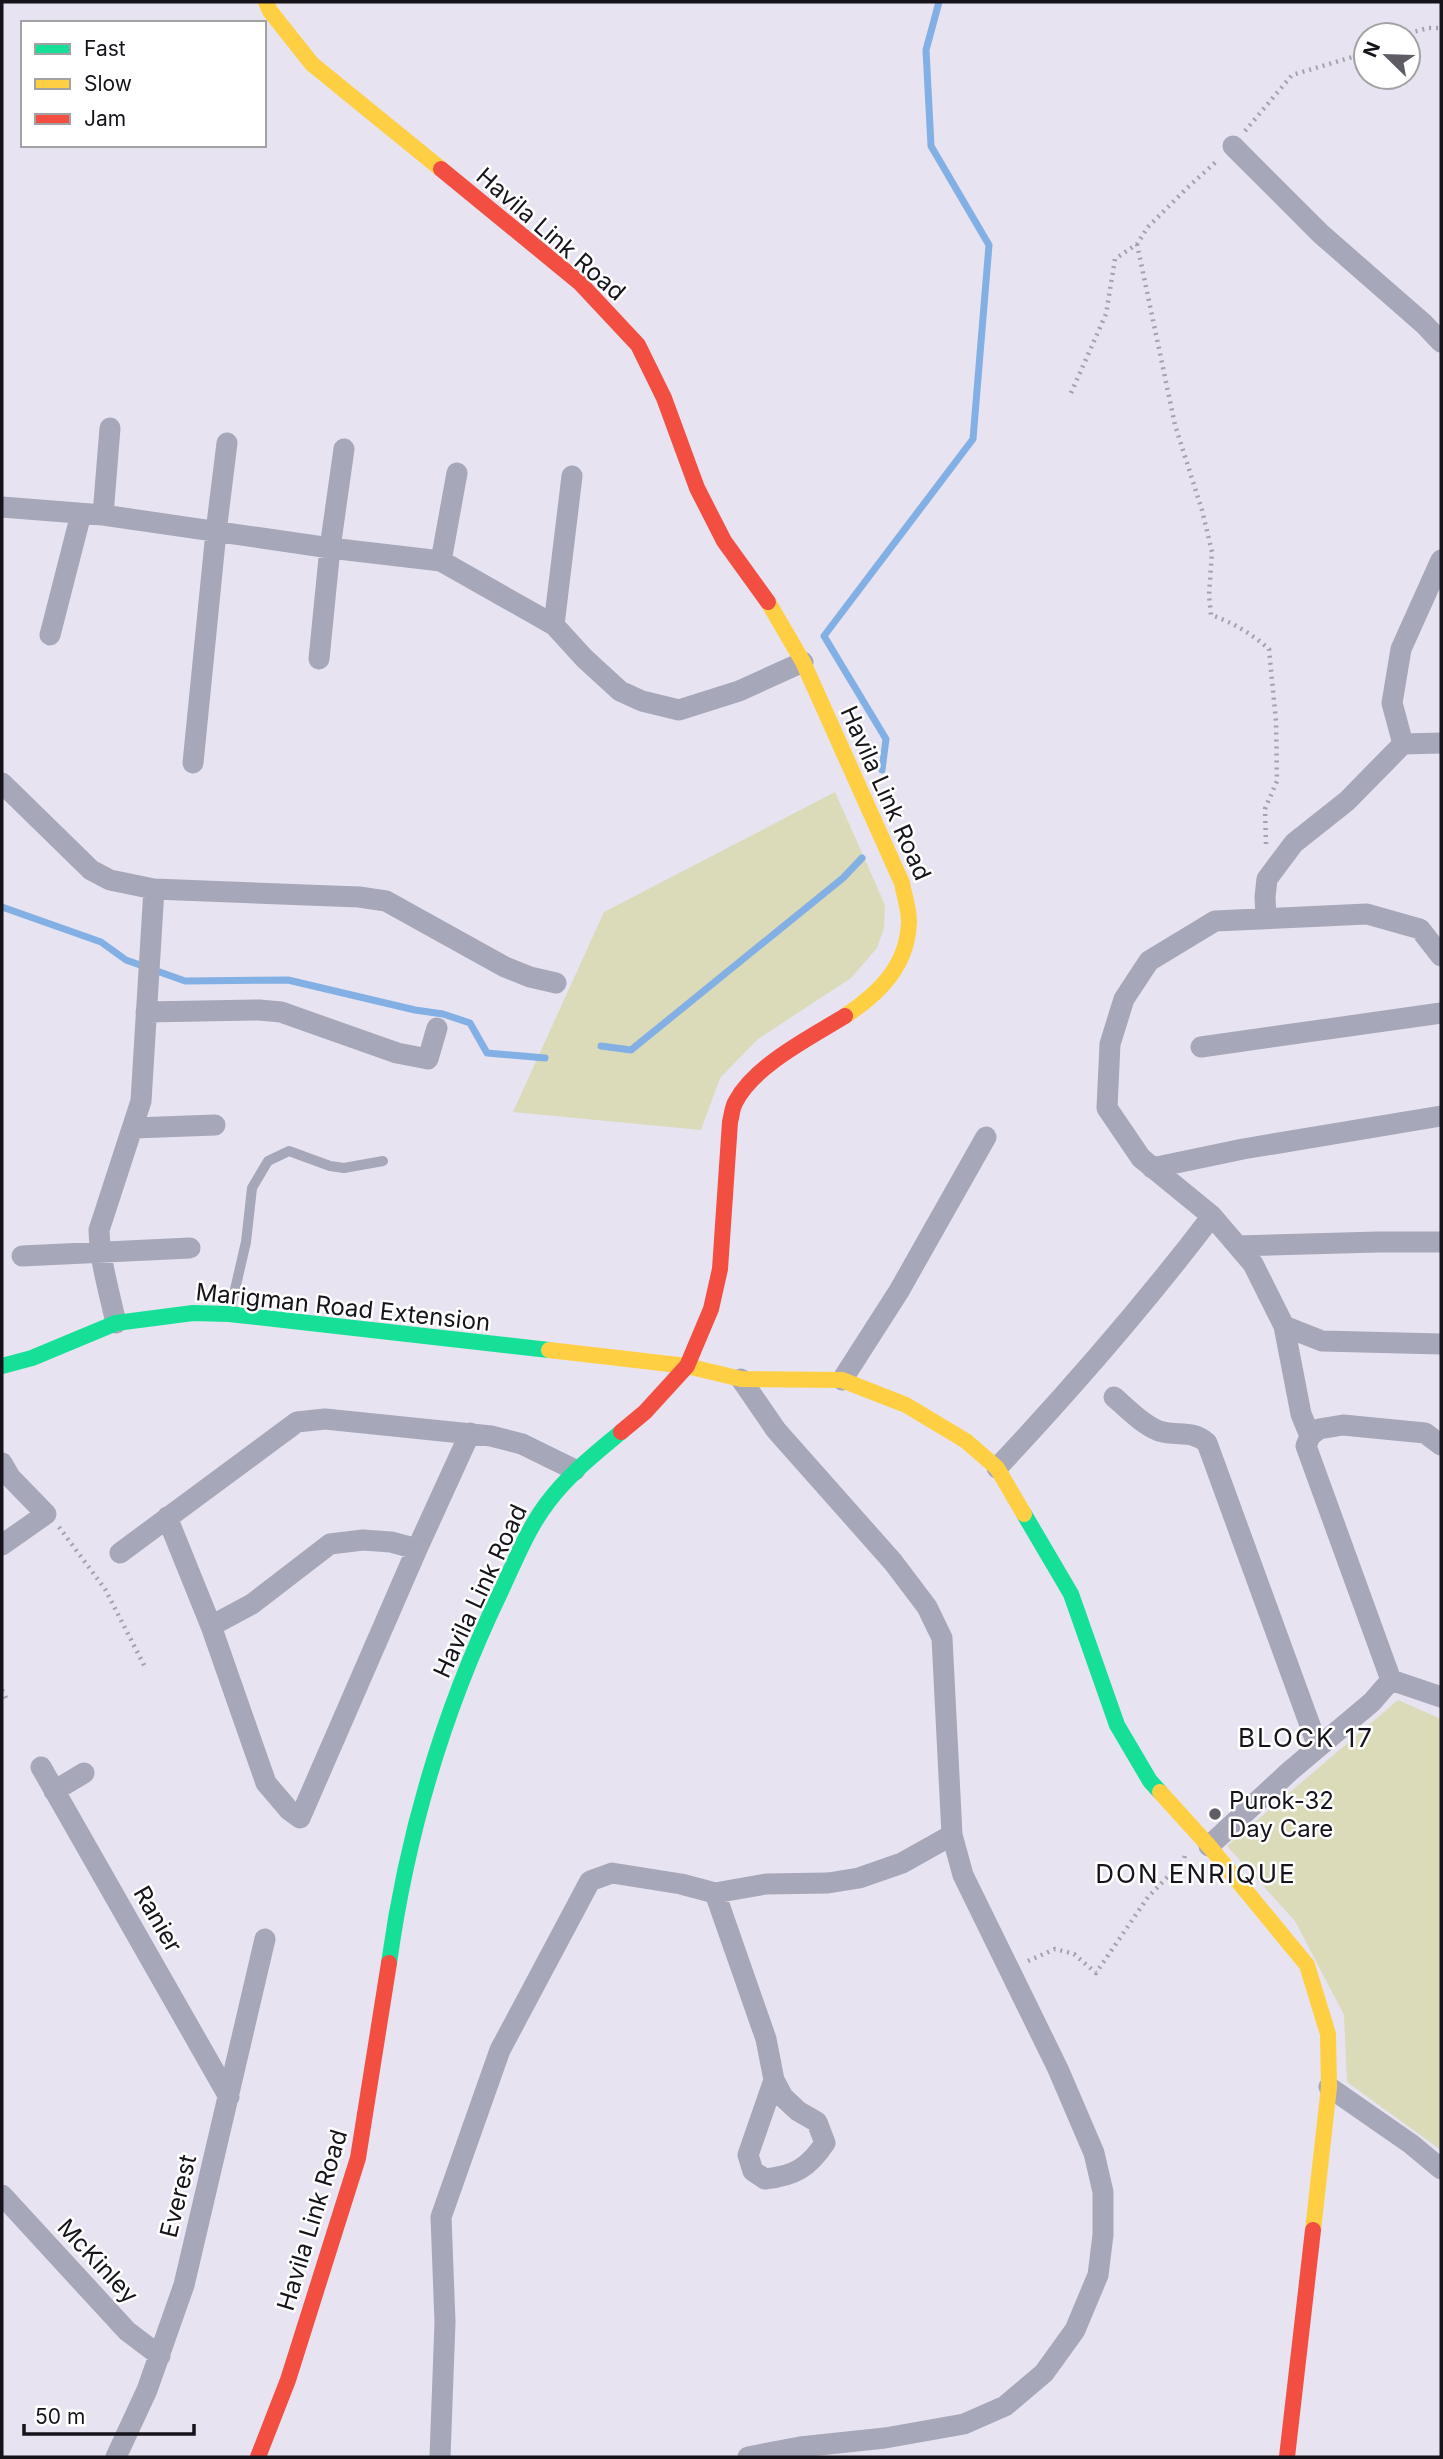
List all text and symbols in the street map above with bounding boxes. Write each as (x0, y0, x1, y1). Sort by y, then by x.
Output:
legend (21, 21, 266, 147)
north arrow (1352, 21, 1422, 91)
text: Fast (84, 36, 126, 61)
text: N (1358, 38, 1385, 61)
text: Slow (84, 71, 132, 96)
text: Jam (84, 106, 126, 131)
street label: Havila Link Road (471, 161, 631, 307)
street label: Havila Link Road (835, 701, 937, 885)
street label: Marigman Road Extension (194, 1277, 492, 1337)
street label: Havila Link Road (427, 1500, 533, 1682)
district label: BLOCK 17 (1238, 1722, 1374, 1753)
place label: Purok-32 Day Care (1229, 1786, 1334, 1843)
marker: Purok-32 Day Care (1207, 1806, 1223, 1822)
district label: DON ENRIQUE (1095, 1858, 1297, 1889)
street label: Ranier (127, 1881, 189, 1957)
street label: Havila Link Road (271, 2126, 353, 2314)
street label: Everest (154, 2151, 202, 2241)
street label: McKinley (52, 2213, 144, 2309)
scale bar (24, 2392, 194, 2436)
text: 50 m (35, 2404, 85, 2429)

